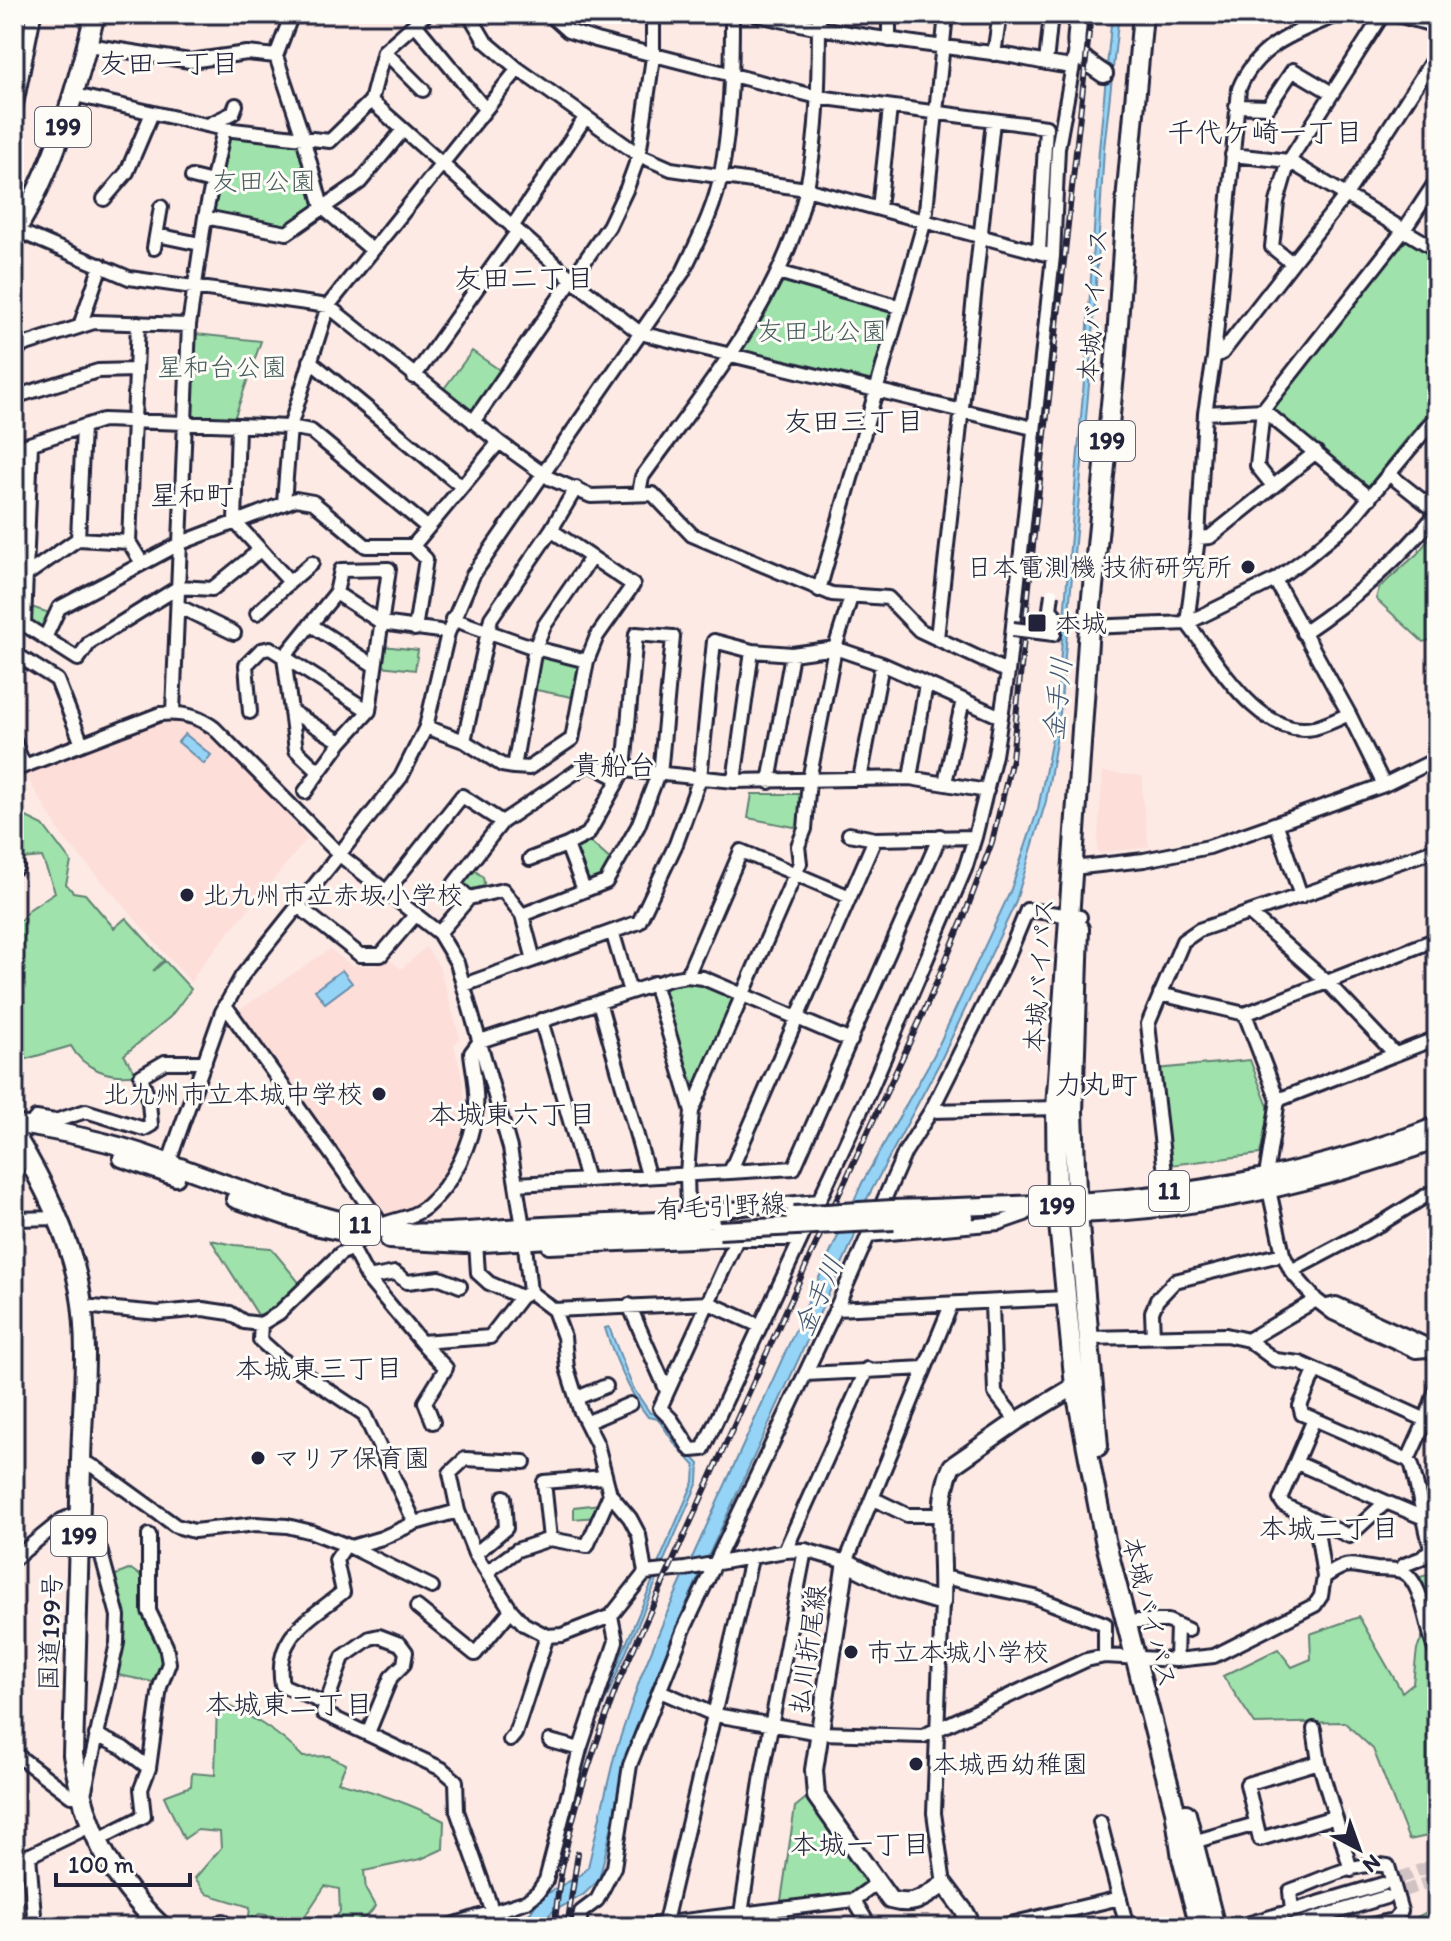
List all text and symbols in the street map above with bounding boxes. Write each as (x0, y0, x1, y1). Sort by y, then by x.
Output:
district label: 友田一丁目 (99, 46, 239, 80)
road number: 199 (35, 107, 91, 147)
district label: 千代ケ崎一丁目 (1167, 115, 1363, 149)
park label: 友田公園 (212, 165, 316, 197)
street label: 本城バイパス (1072, 226, 1114, 384)
district label: 友田二丁目 (454, 261, 594, 295)
park label: 友田北公園 (757, 315, 887, 347)
park label: 星和台公園 (157, 351, 287, 383)
district label: 友田三丁目 (784, 404, 924, 438)
road number: 199 (1079, 421, 1135, 461)
district label: 星和町 (150, 478, 234, 512)
place label: 日本電測機 技術研究所 (966, 551, 1232, 583)
marker: 日本電測機 技術研究所 (1239, 558, 1257, 576)
place label: 本城 (1055, 607, 1107, 639)
marker: 本城 (1026, 612, 1048, 634)
water label: 金手川 (1036, 655, 1078, 743)
district label: 貴船台 (572, 748, 656, 782)
place label: 北九州市立赤坂小学校 (203, 879, 463, 911)
marker: 北九州市立赤坂小学校 (178, 886, 196, 904)
street label: 本城バイパス (1018, 896, 1060, 1054)
district label: 力丸町 (1054, 1067, 1138, 1101)
place label: 北九州市立本城中学校 (103, 1078, 363, 1110)
marker: 北九州市立本城中学校 (370, 1085, 388, 1103)
district label: 本城東六丁目 (428, 1097, 596, 1131)
road number: 11 (1149, 1171, 1189, 1211)
road number: 199 (1029, 1186, 1085, 1226)
street label: 有毛引野線 (655, 1187, 787, 1225)
road number: 11 (340, 1205, 380, 1245)
water label: 金手川 (785, 1251, 851, 1341)
district label: 本城東三丁目 (235, 1351, 403, 1385)
place label: マリア保育園 (274, 1442, 430, 1474)
marker: マリア保育園 (249, 1449, 267, 1467)
district label: 本城二丁目 (1259, 1511, 1399, 1545)
road number: 199 (51, 1516, 107, 1556)
street label: 本城バイパス (1116, 1533, 1184, 1691)
street label: 国道199号 (32, 1573, 68, 1691)
street label: 払川折尾線 (783, 1582, 833, 1716)
place label: 市立本城小学校 (867, 1636, 1049, 1668)
marker: 市立本城小学校 (842, 1643, 860, 1661)
district label: 本城東二丁目 (205, 1687, 373, 1721)
place label: 本城西幼稚園 (932, 1748, 1088, 1780)
marker: 本城西幼稚園 (907, 1755, 925, 1773)
north arrow (1319, 1809, 1399, 1889)
district label: 本城一丁目 (790, 1827, 930, 1861)
scale bar (56, 1837, 190, 1887)
text: N (1357, 1849, 1386, 1879)
text: 100 m (68, 1850, 134, 1879)

